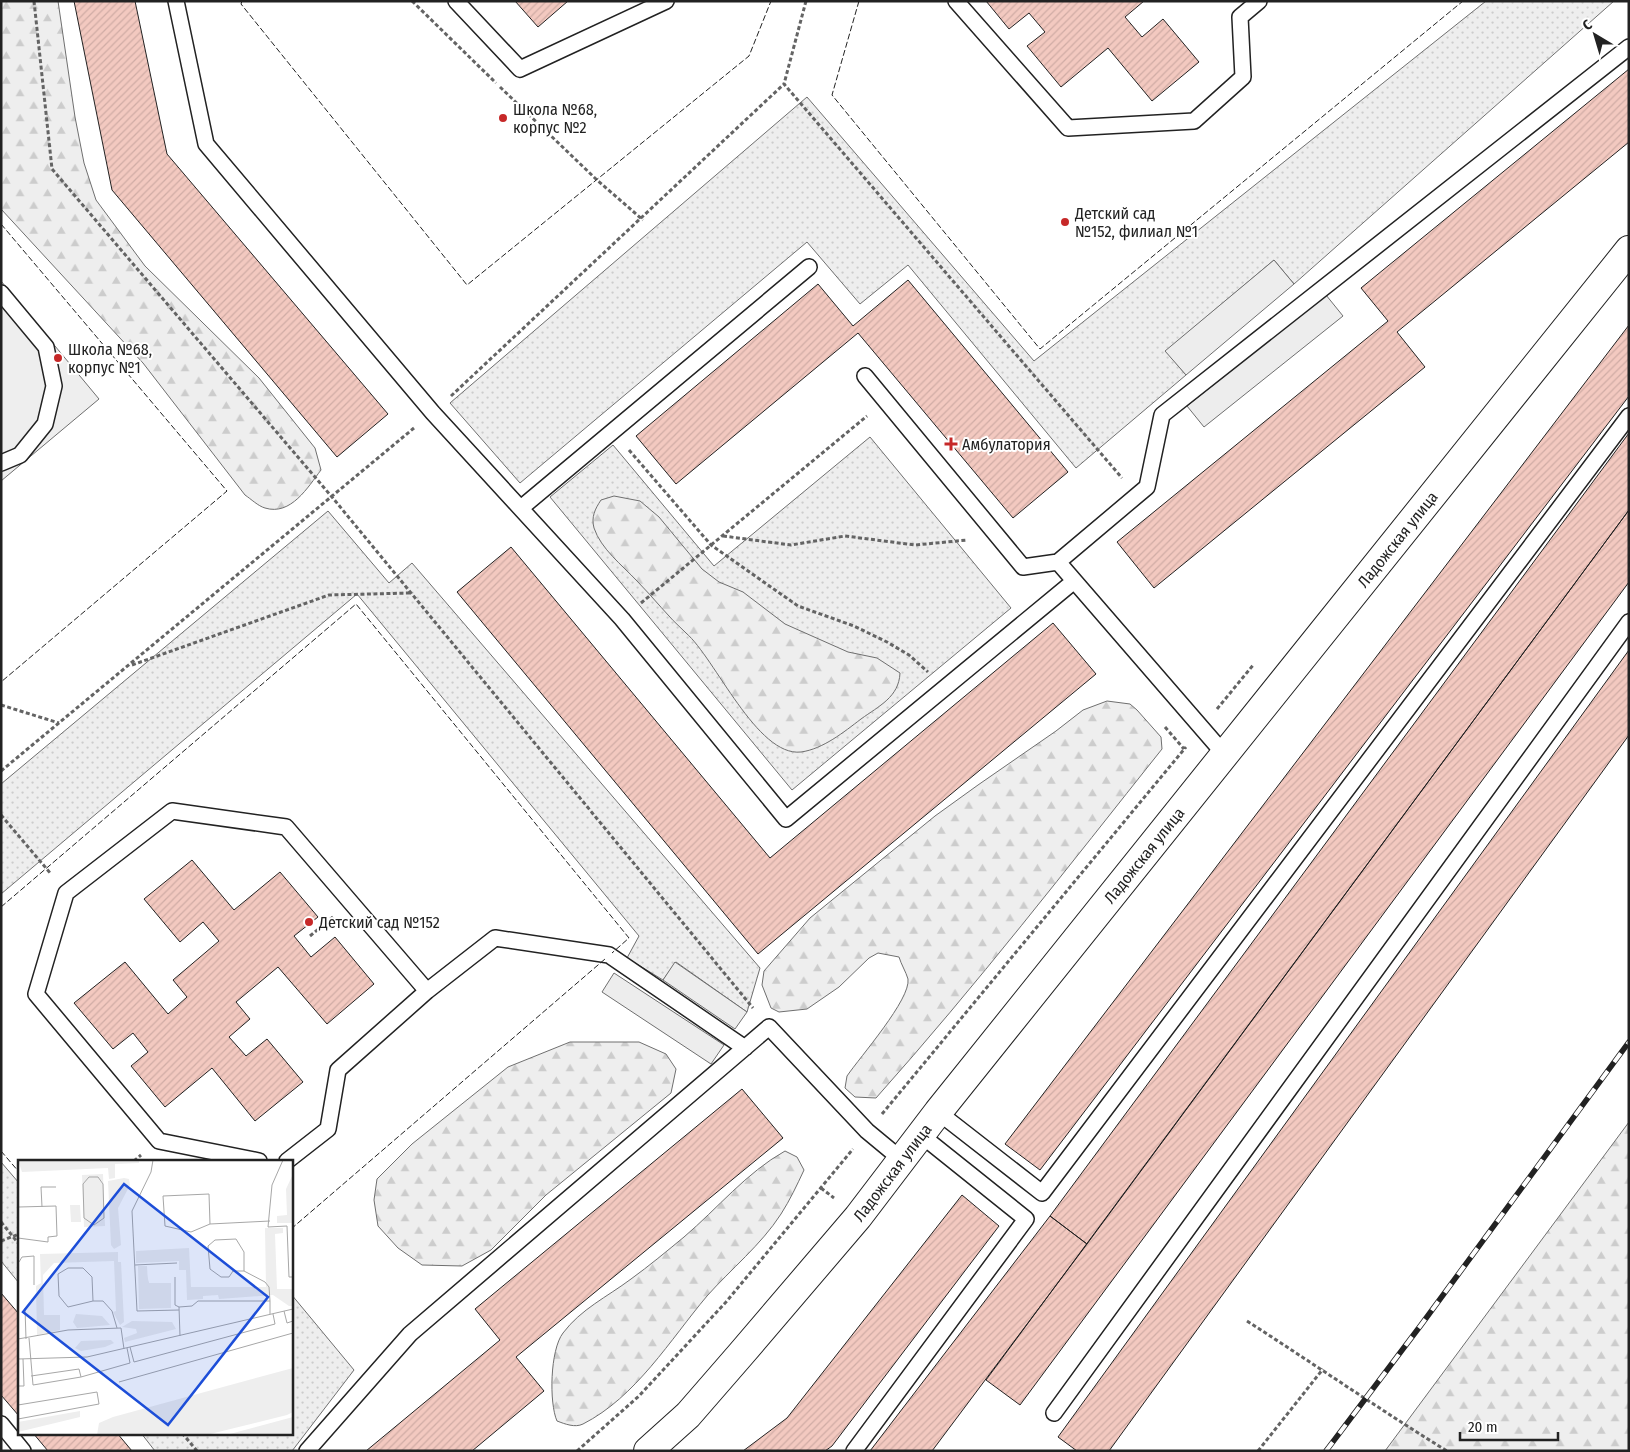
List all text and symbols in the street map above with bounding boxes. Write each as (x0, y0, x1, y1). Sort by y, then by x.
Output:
north arrow (1570, 10, 1620, 60)
text: С (1579, 16, 1596, 34)
place label: Школа №68, корпус №2 (513, 100, 597, 137)
marker: Школа №68, корпус №2 (497, 112, 509, 124)
place label: Детский сад №152, филиал №1 (1074, 204, 1198, 241)
marker: Детский сад №152, филиал №1 (1059, 216, 1071, 228)
place label: Школа №68, корпус №1 (68, 340, 152, 377)
marker: Школа №68, корпус №1 (52, 352, 64, 364)
place label: Амбулатория (962, 435, 1051, 454)
marker: Амбулатория (944, 437, 958, 451)
street label: Ладожская улица (1353, 487, 1441, 591)
street label: Ладожская улица (1100, 803, 1188, 907)
place label: Детский сад №152 (318, 913, 440, 932)
marker: Детский сад №152 (303, 916, 315, 928)
street label: Ладожская улица (849, 1120, 935, 1225)
inset map (18, 1160, 292, 1434)
scale bar (1460, 1410, 1558, 1442)
text: 20 m (1468, 1418, 1498, 1436)

